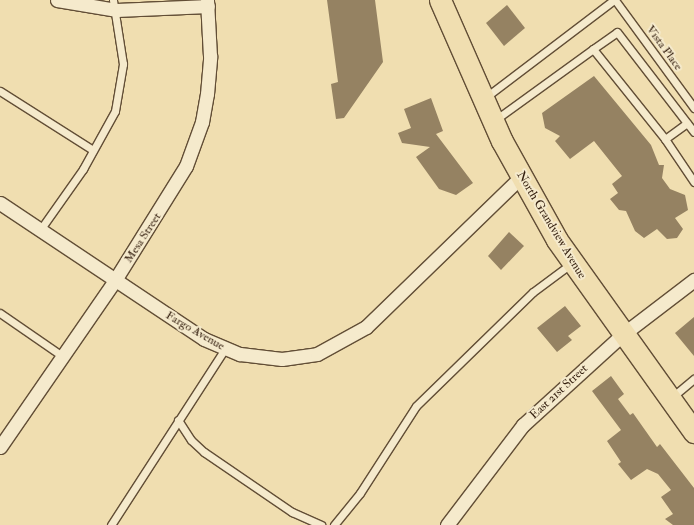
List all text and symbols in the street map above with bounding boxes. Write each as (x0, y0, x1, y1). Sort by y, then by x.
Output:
street label: Vista Place (643, 23, 685, 73)
street label: North Grandview Avenue (513, 169, 589, 281)
street label: Mesa Street (121, 210, 165, 266)
street label: Fargo Avenue (163, 308, 227, 354)
street label: East 21st Street (527, 362, 591, 422)

